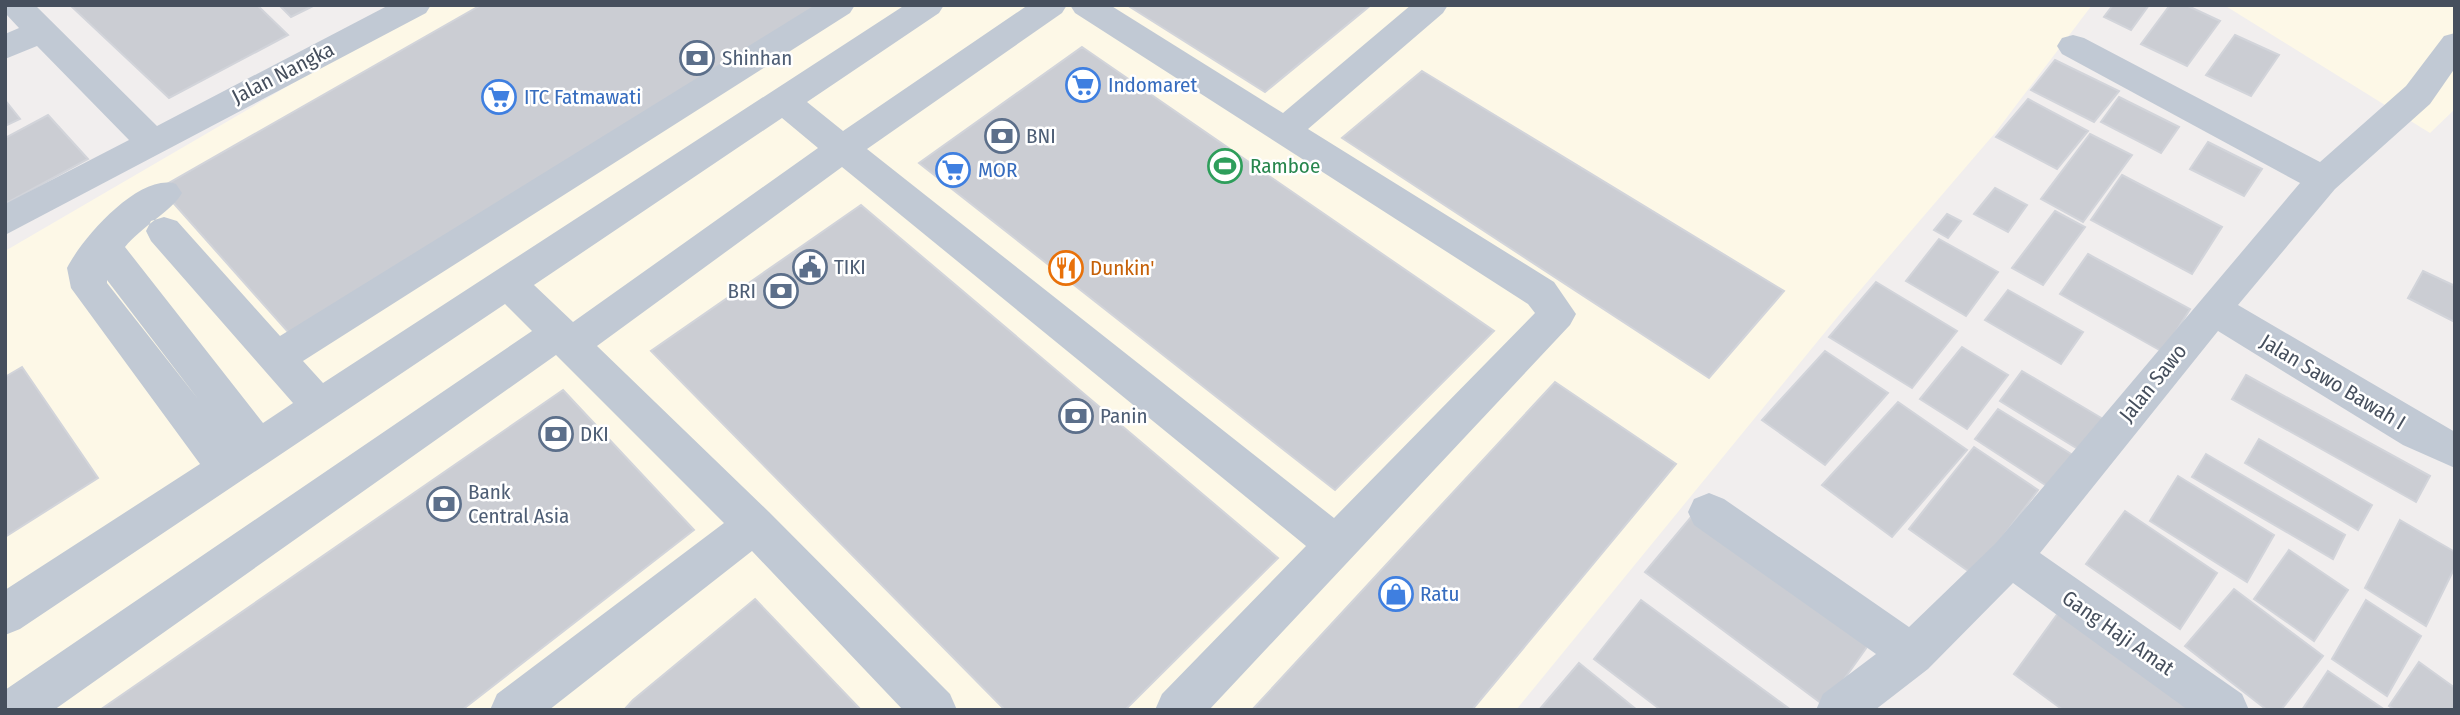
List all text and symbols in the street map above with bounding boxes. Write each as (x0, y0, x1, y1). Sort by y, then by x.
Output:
street label: Jalan Nangka (228, 36, 338, 110)
bank icon: Shinhan (678, 39, 716, 77)
place label: Shinhan (722, 45, 792, 71)
supermarket icon: Indomaret (1064, 66, 1102, 104)
place label: Indomaret (1108, 72, 1197, 98)
supermarket icon: ITC Fatmawati (480, 78, 518, 116)
place label: ITC Fatmawati (524, 84, 641, 110)
bank icon: BNI (983, 117, 1021, 155)
place label: BNI (1026, 123, 1056, 149)
sports icon: Ramboe (1206, 147, 1244, 185)
supermarket icon: MOR (934, 151, 972, 189)
place label: Ramboe (1250, 153, 1320, 179)
place label: MOR (978, 157, 1018, 183)
public building icon: TIKI (791, 248, 829, 286)
restaurant icon: Dunkin' (1047, 249, 1085, 287)
place label: TIKI (834, 254, 866, 280)
place label: Dunkin' (1090, 255, 1154, 281)
bank icon: BRI (762, 272, 800, 310)
place label: BRI (728, 278, 756, 304)
street label: Jalan Sawo Bawah I (2256, 328, 2410, 436)
street label: Jalan Sawo (2114, 339, 2192, 427)
bank icon: Panin (1057, 397, 1095, 435)
place label: Panin (1100, 403, 1148, 429)
bank icon: DKI (537, 415, 575, 453)
place label: DKI (580, 421, 609, 447)
place label: Bank Central Asia (468, 479, 569, 529)
bank icon: Bank Central Asia (425, 485, 463, 523)
shop icon: Ratu (1377, 575, 1415, 613)
place label: Ratu (1420, 581, 1459, 607)
street label: Gang Haji Amat (2057, 585, 2179, 681)

